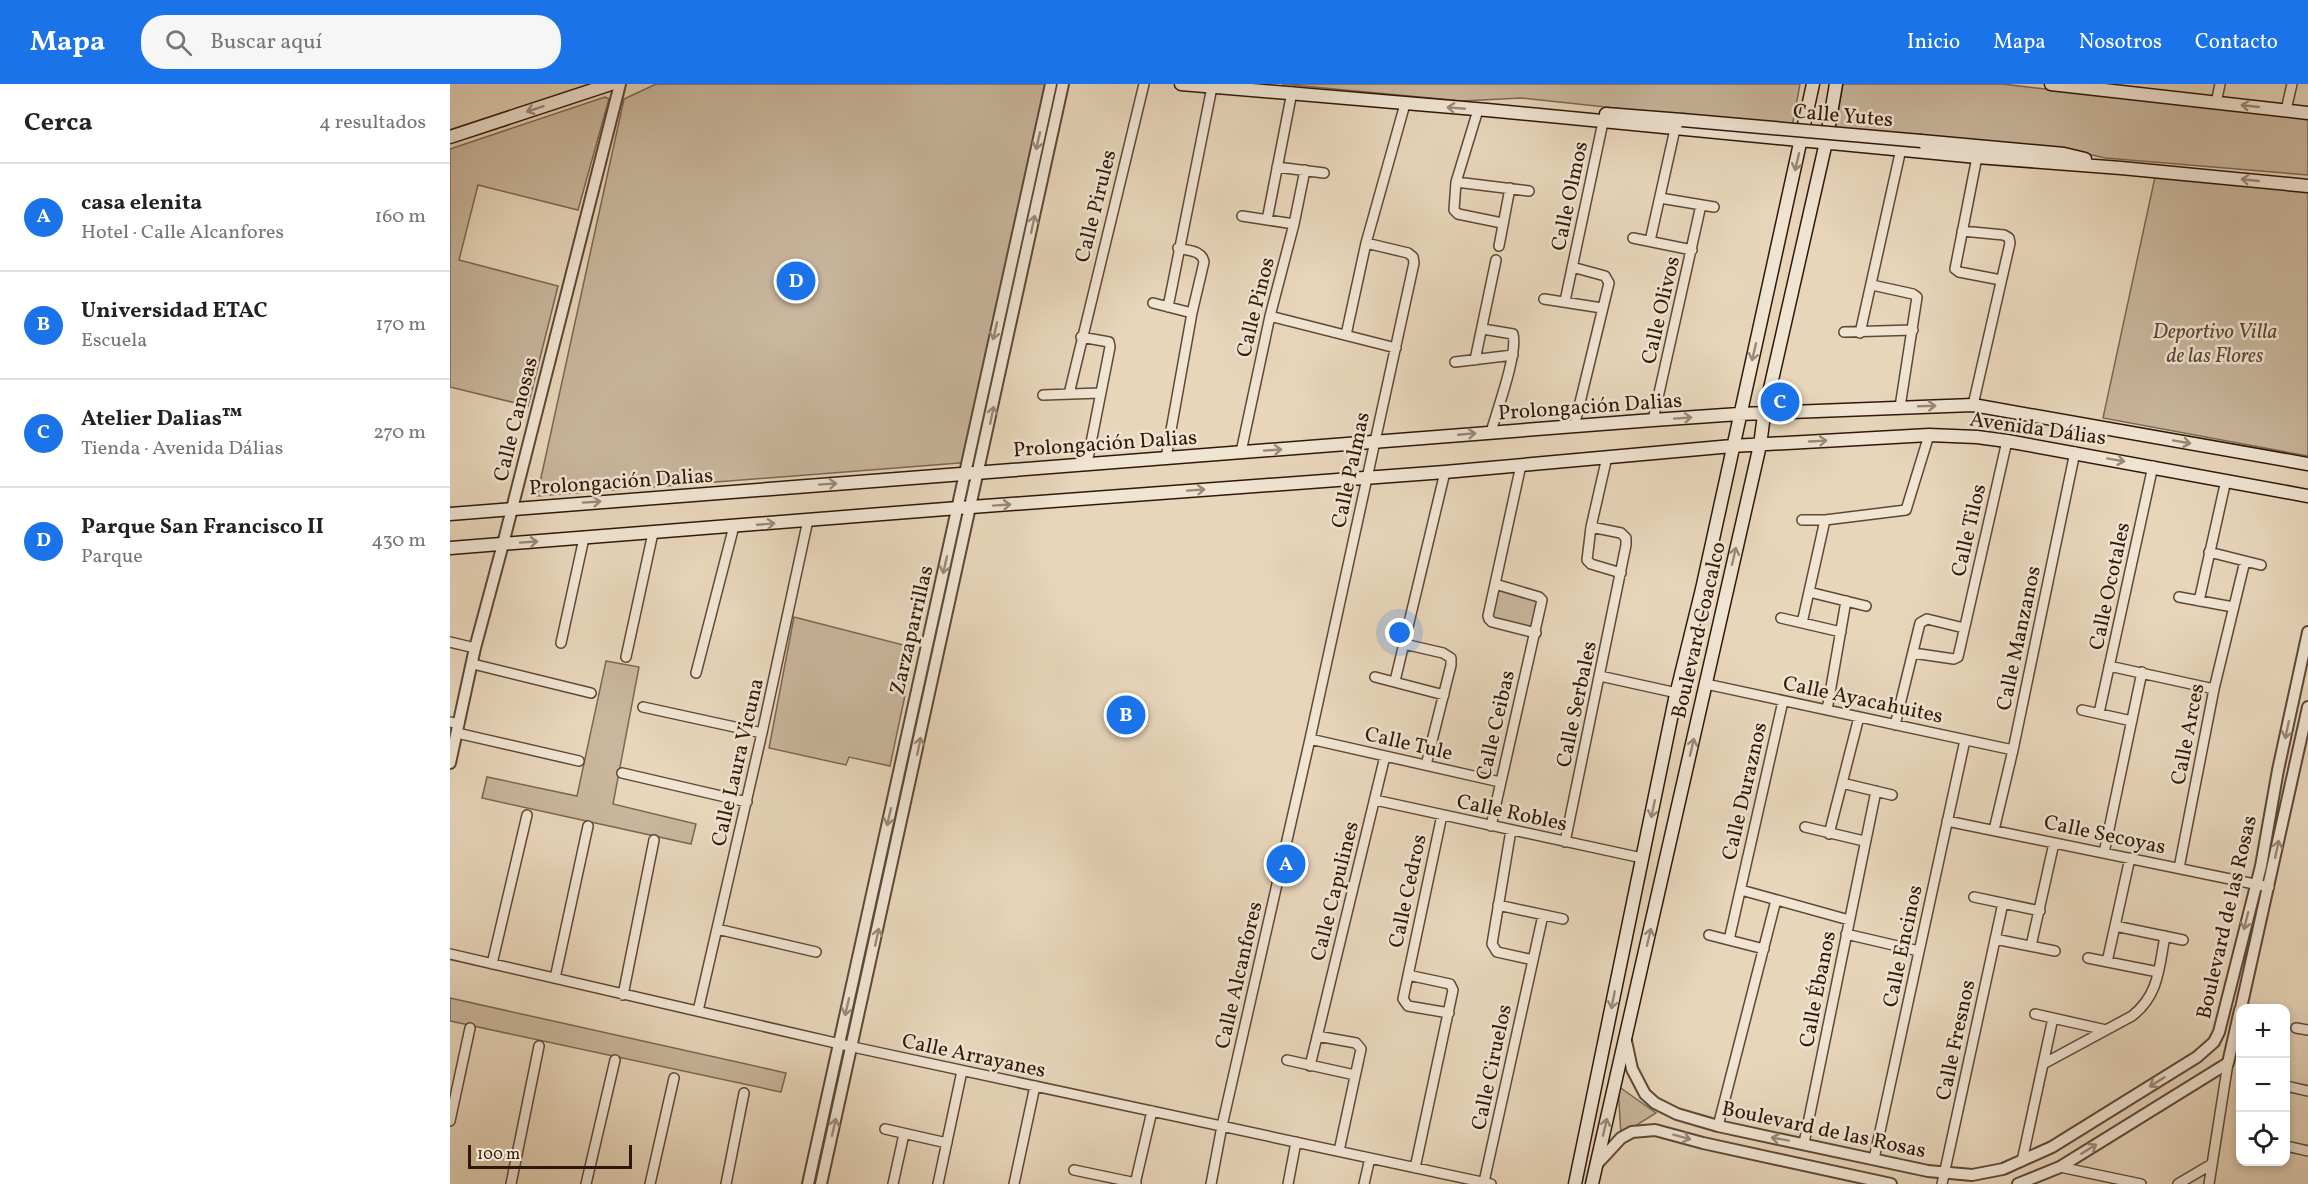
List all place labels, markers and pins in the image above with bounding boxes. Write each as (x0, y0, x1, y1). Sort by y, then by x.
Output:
pin: D (776, 258, 816, 304)
pin: C (1760, 380, 1800, 424)
pin: B (1106, 692, 1146, 738)
pin: A (1266, 842, 1306, 886)

